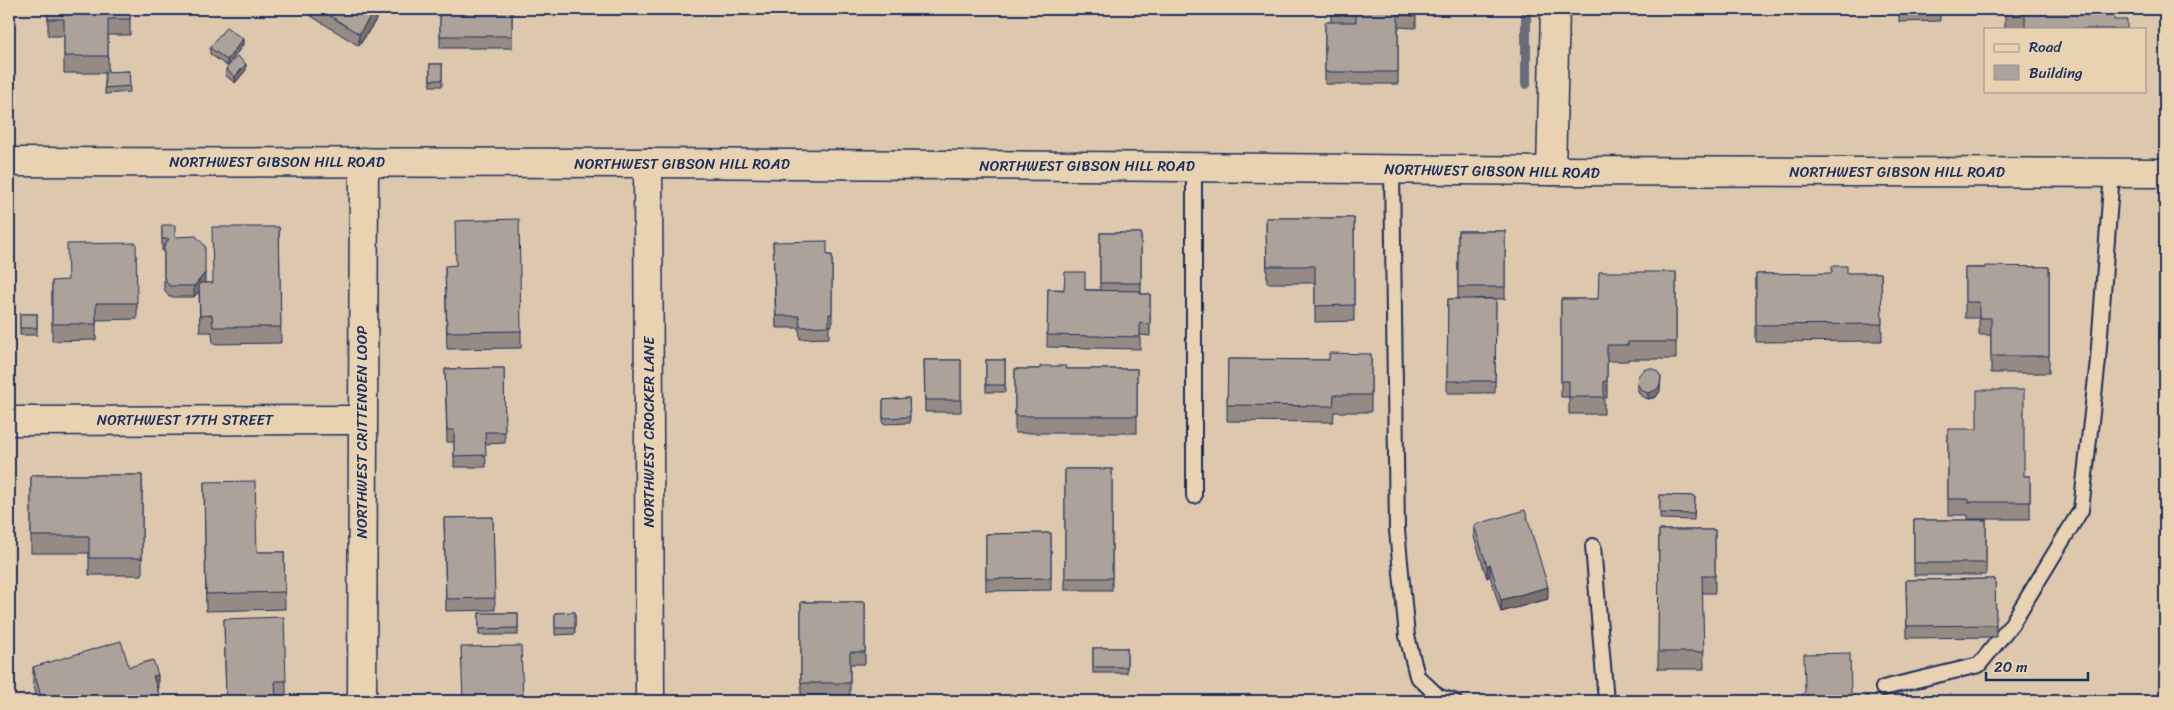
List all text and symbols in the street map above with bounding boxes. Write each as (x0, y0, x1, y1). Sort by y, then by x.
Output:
legend (1984, 28, 2146, 92)
text: Road (2029, 34, 2062, 60)
text: Building (2029, 60, 2083, 86)
street label: NORTHWEST GIBSON HILL ROAD (169, 149, 385, 175)
street label: NORTHWEST GIBSON HILL ROAD (574, 151, 790, 177)
street label: NORTHWEST GIBSON HILL ROAD (979, 153, 1195, 179)
street label: NORTHWEST GIBSON HILL ROAD (1384, 156, 1600, 186)
street label: NORTHWEST GIBSON HILL ROAD (1789, 159, 2005, 185)
street label: NORTHWEST CRITTENDEN LOOP (349, 326, 375, 538)
street label: NORTHWEST CROCKER LANE (636, 335, 662, 527)
street label: NORTHWEST 17TH STREET (97, 407, 275, 433)
scale bar (1986, 650, 2089, 682)
text: 20 m (1994, 654, 2028, 680)

